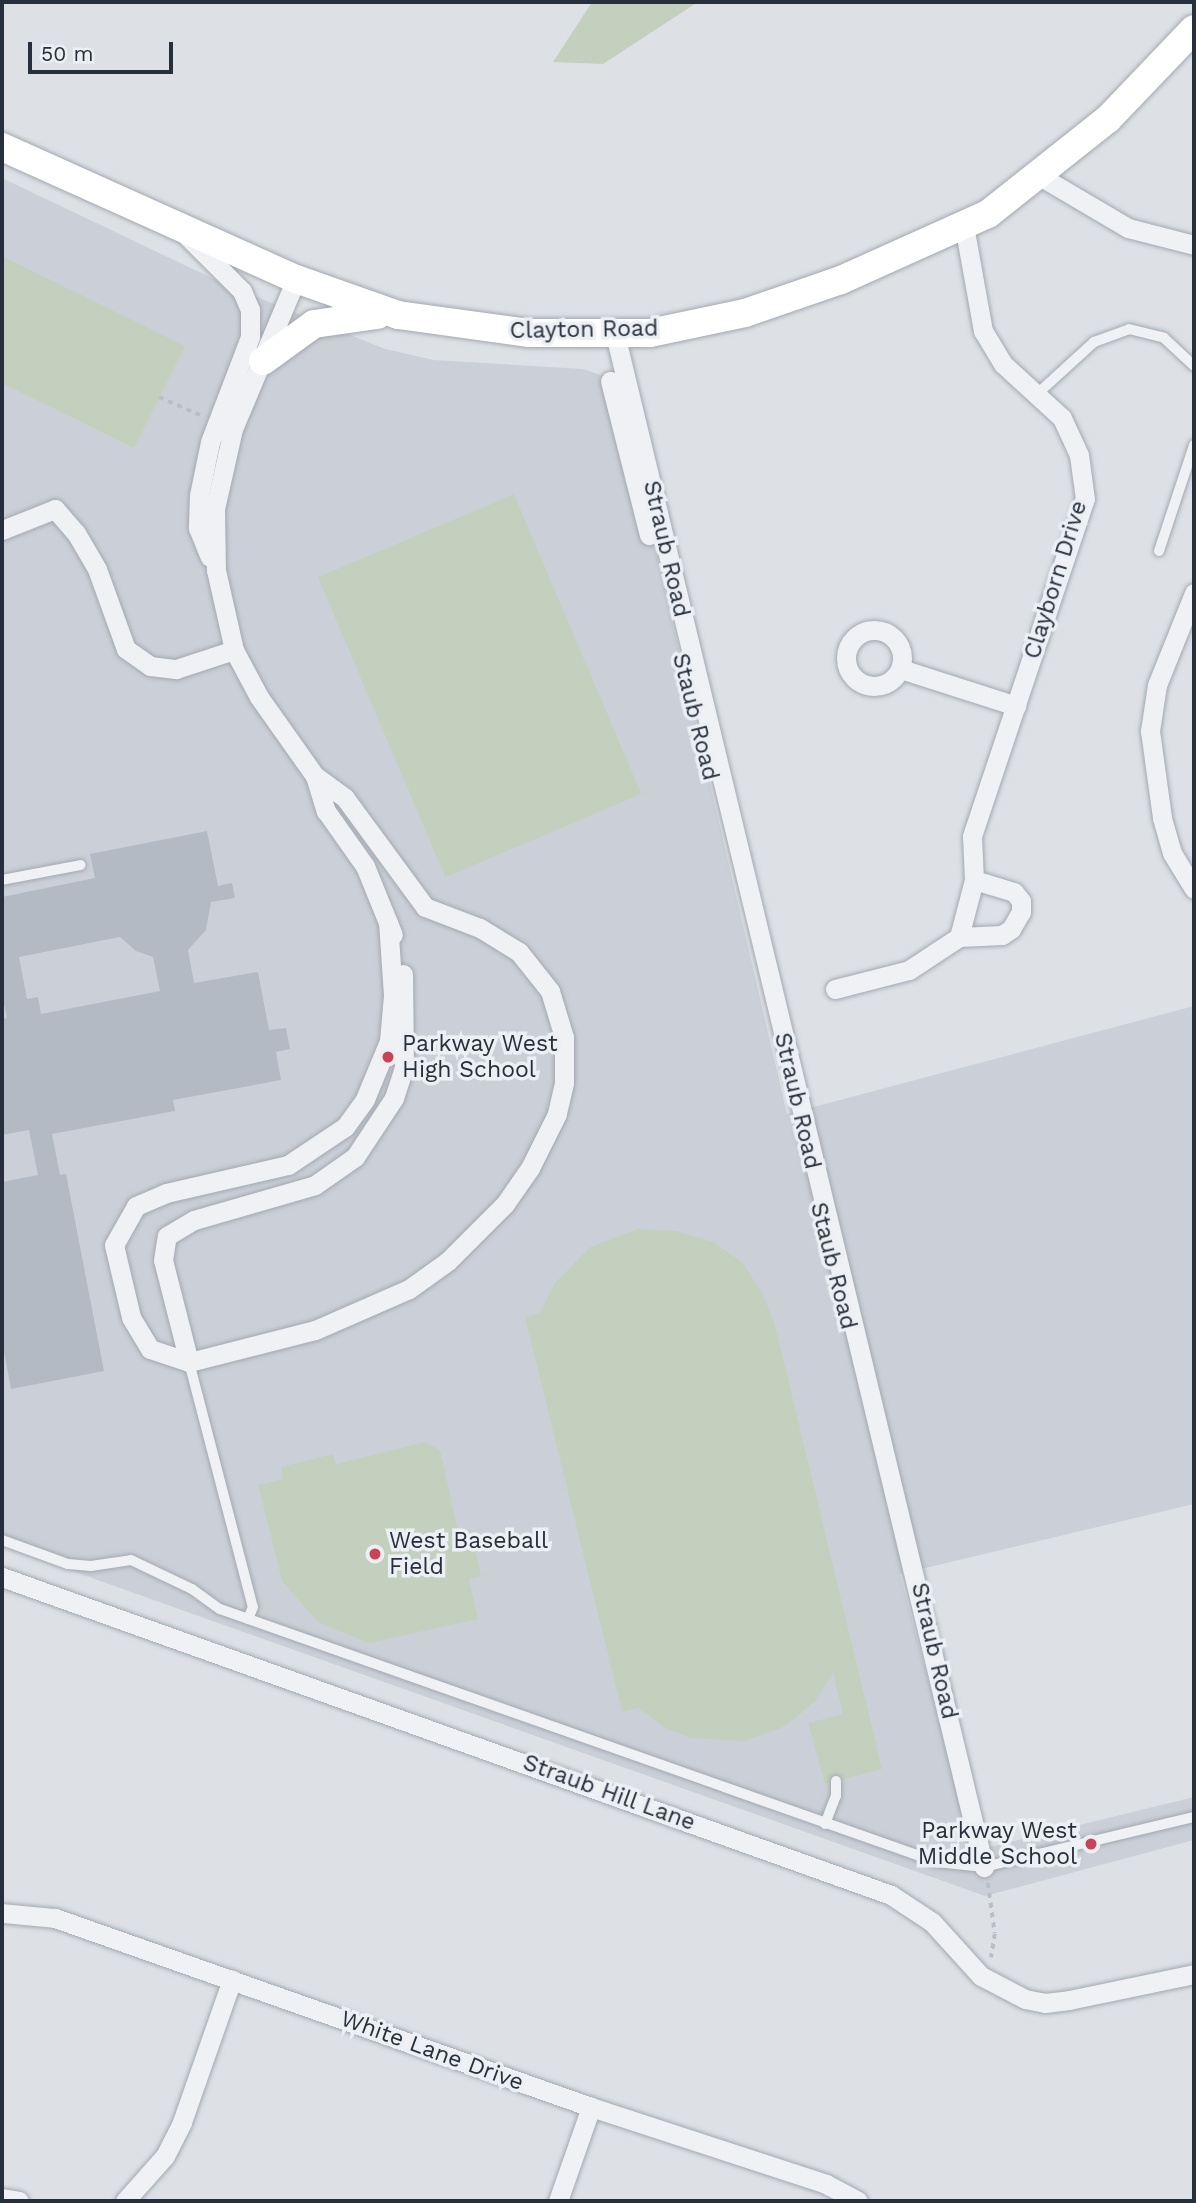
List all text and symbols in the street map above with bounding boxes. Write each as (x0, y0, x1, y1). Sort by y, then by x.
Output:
scale bar (32, 28, 177, 72)
text: 50 m (41, 41, 93, 66)
street label: Clayton Road (509, 315, 659, 345)
street label: Straub Road (637, 478, 695, 620)
street label: Clayborn Drive (1019, 498, 1093, 662)
street label: Staub Road (666, 651, 724, 783)
place label: Parkway West High School (402, 1030, 559, 1084)
street label: Straub Road (768, 1030, 826, 1172)
marker: Parkway West High School (380, 1049, 396, 1065)
street label: Staub Road (804, 1200, 862, 1332)
place label: West Baseball Field (389, 1527, 548, 1581)
marker: West Baseball Field (367, 1546, 383, 1562)
street label: Straub Road (905, 1580, 963, 1722)
street label: Straub Hill Lane (519, 1749, 699, 1837)
place label: Parkway West Middle School (918, 1817, 1077, 1871)
marker: Parkway West Middle School (1083, 1836, 1099, 1852)
street label: White Lane Drive (337, 2005, 527, 2097)

